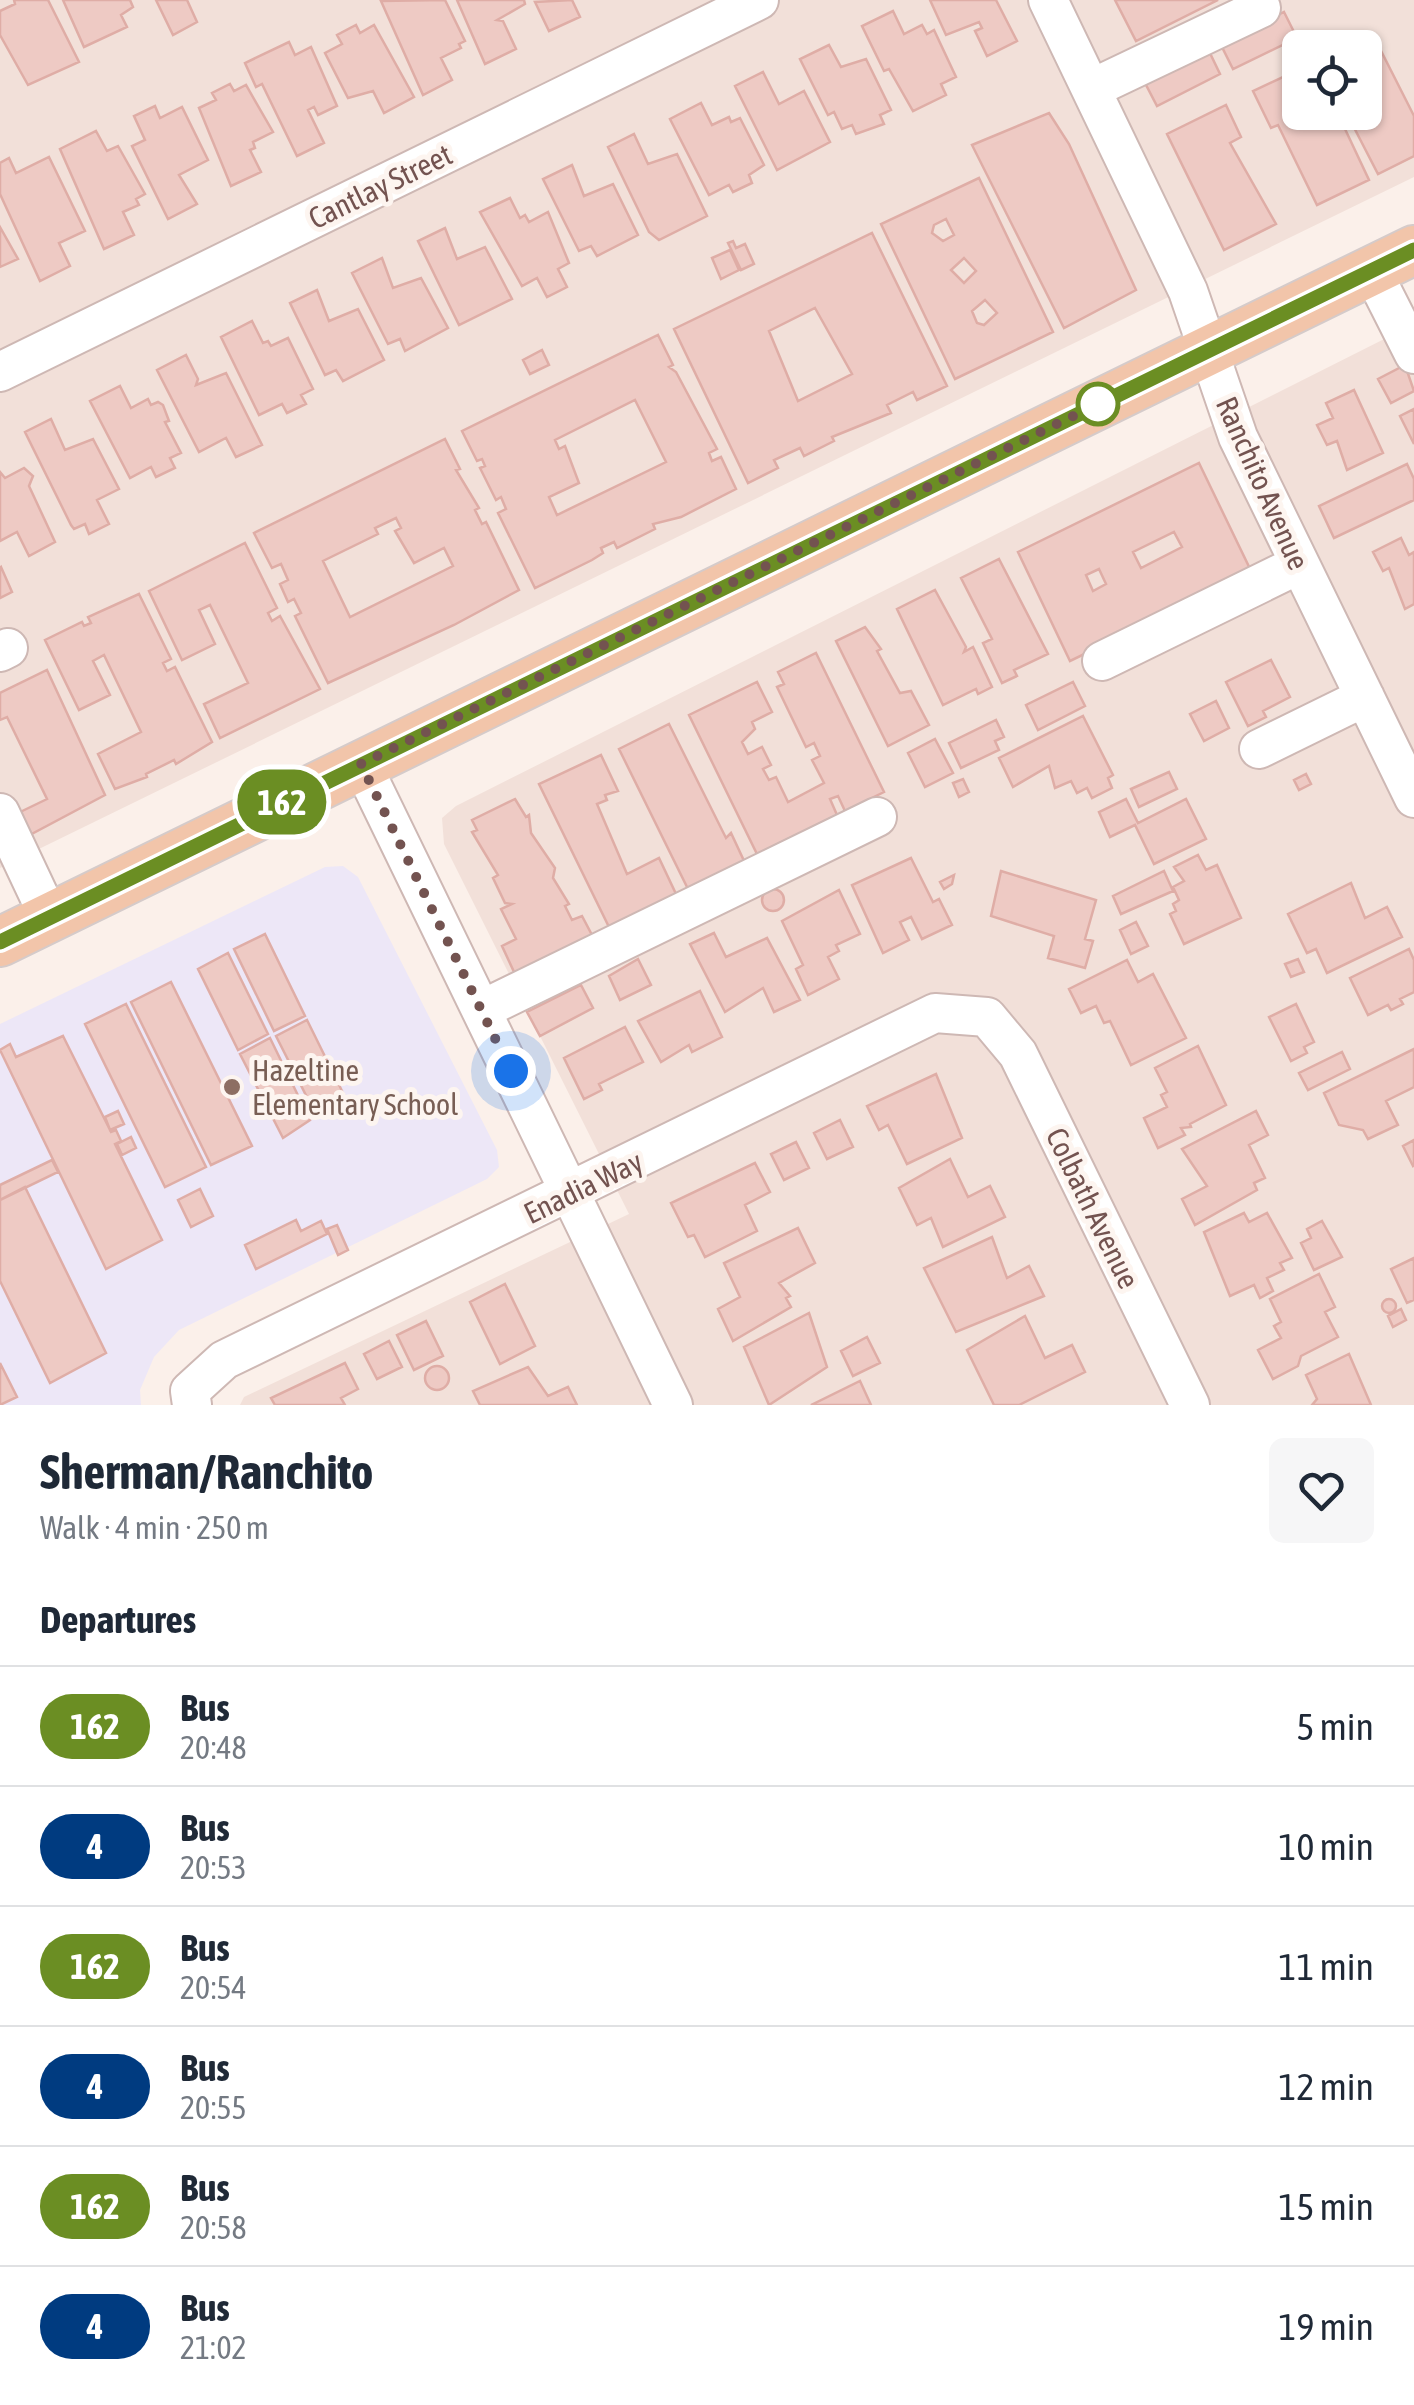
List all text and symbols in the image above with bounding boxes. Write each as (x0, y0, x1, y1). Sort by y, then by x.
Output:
map controls (1282, 30, 1382, 130)
button: locate (1282, 30, 1382, 130)
street label: Cantlay Street (303, 137, 457, 235)
unlabelled marker (1077, 383, 1119, 425)
street label: Ranchito Avenue (1210, 391, 1316, 575)
line badge: 162 (224, 770, 340, 834)
text: 162 (257, 782, 307, 822)
your location (486, 1046, 536, 1096)
place label: Hazeltine Elementary School (252, 1053, 458, 1121)
marker: Hazeltine Elementary School (221, 1076, 243, 1098)
street label: Colbath Avenue (1040, 1122, 1146, 1294)
street label: Enadia Way (518, 1144, 648, 1230)
button: heart (1269, 1438, 1374, 1543)
text: Sherman/Ranchito (40, 1444, 373, 1499)
text: Walk · 4 min · 250 m (40, 1509, 269, 1546)
text: Departures (40, 1598, 196, 1641)
text: Bus (180, 1686, 230, 1729)
text: 5 min (1296, 1705, 1374, 1748)
text: 162 (70, 1706, 120, 1746)
text: 20:48 (180, 1729, 247, 1766)
text: Bus (180, 1806, 230, 1849)
text: 10 min (1279, 1825, 1374, 1868)
text: 4 (87, 1826, 103, 1866)
text: 20:53 (180, 1849, 247, 1886)
text: Bus (180, 1926, 230, 1969)
text: 11 min (1279, 1945, 1374, 1988)
text: 162 (70, 1946, 120, 1986)
text: 20:54 (180, 1969, 247, 2006)
text: Bus (180, 2046, 230, 2089)
text: 12 min (1279, 2065, 1374, 2108)
text: 4 (87, 2066, 103, 2106)
text: 20:55 (180, 2089, 247, 2126)
text: Bus (180, 2166, 230, 2209)
text: 15 min (1279, 2185, 1374, 2228)
text: 162 (70, 2186, 120, 2226)
text: 20:58 (180, 2209, 247, 2246)
text: Bus (180, 2286, 230, 2329)
text: 19 min (1279, 2305, 1374, 2348)
text: 4 (87, 2306, 103, 2346)
text: 21:02 (180, 2329, 247, 2366)

